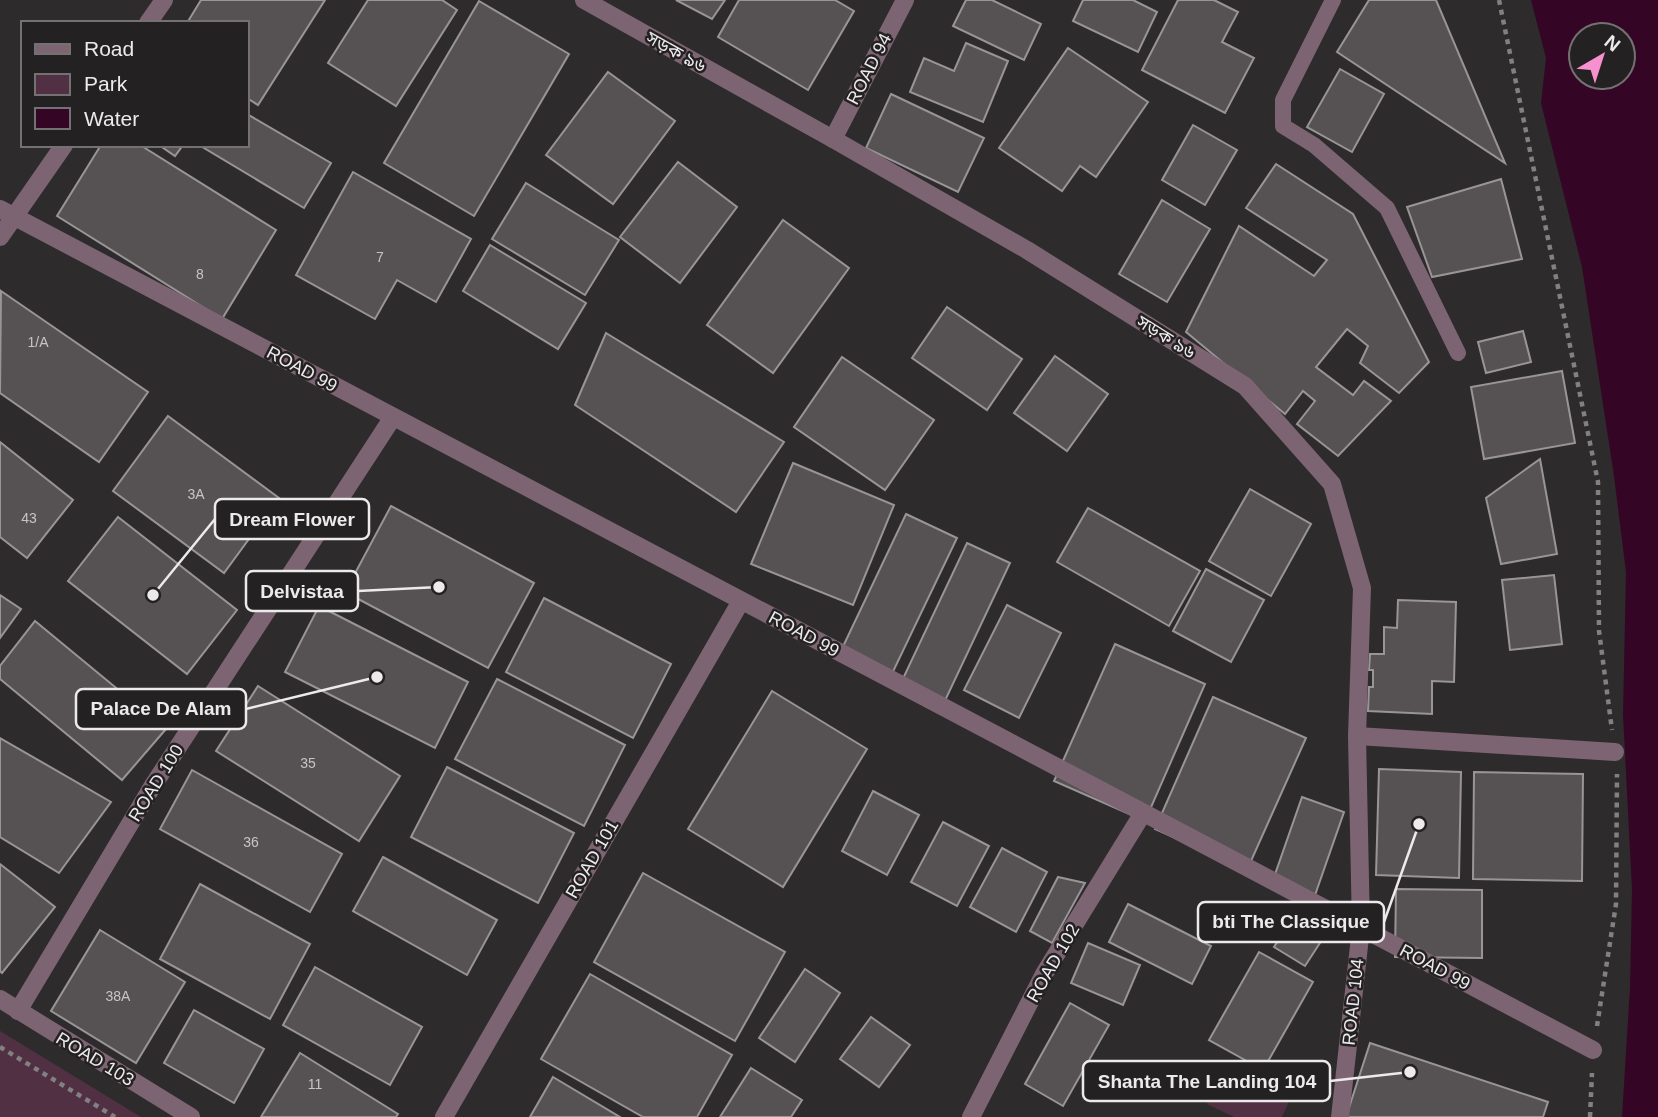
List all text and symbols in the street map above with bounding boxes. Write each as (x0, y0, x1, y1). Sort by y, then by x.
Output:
legend (21, 21, 248, 147)
north arrow (1567, 21, 1637, 91)
street label: সড়ক ৯৬ (642, 27, 710, 77)
street label: ROAD 94 (843, 30, 895, 108)
text: N (1600, 31, 1624, 56)
text: Road (84, 37, 134, 60)
text: Park (84, 72, 128, 95)
text: Water (84, 107, 139, 130)
house number: 7 (376, 249, 384, 265)
house number: 8 (196, 266, 204, 282)
street label: সড়ক ৯৬ (1132, 311, 1199, 363)
house number: 1/A (27, 334, 49, 350)
street label: ROAD 99 (263, 342, 341, 396)
house number: 3A (187, 486, 205, 502)
callout: Dream Flower (215, 499, 369, 539)
text: Dream Flower (229, 509, 355, 530)
house number: 43 (21, 510, 37, 526)
callout: Delvistaa (246, 571, 358, 611)
text: Delvistaa (260, 581, 344, 602)
street label: ROAD 99 (765, 607, 843, 661)
callout: Palace De Alam (76, 689, 246, 729)
text: Palace De Alam (91, 698, 231, 719)
street label: ROAD 100 (124, 741, 188, 825)
house number: 35 (300, 755, 316, 771)
street label: ROAD 101 (562, 816, 622, 902)
house number: 36 (243, 834, 259, 850)
callout: bti The Classique (1198, 902, 1384, 942)
text: bti The Classique (1212, 911, 1370, 932)
street label: ROAD 102 (1023, 920, 1083, 1006)
street label: ROAD 99 (1396, 940, 1474, 994)
street label: ROAD 104 (1339, 958, 1367, 1046)
house number: 38A (106, 988, 131, 1004)
street label: ROAD 103 (53, 1028, 137, 1090)
callout: Shanta The Landing 104 (1083, 1061, 1330, 1101)
text: Shanta The Landing 104 (1098, 1071, 1317, 1092)
house number: 11 (308, 1076, 322, 1092)

